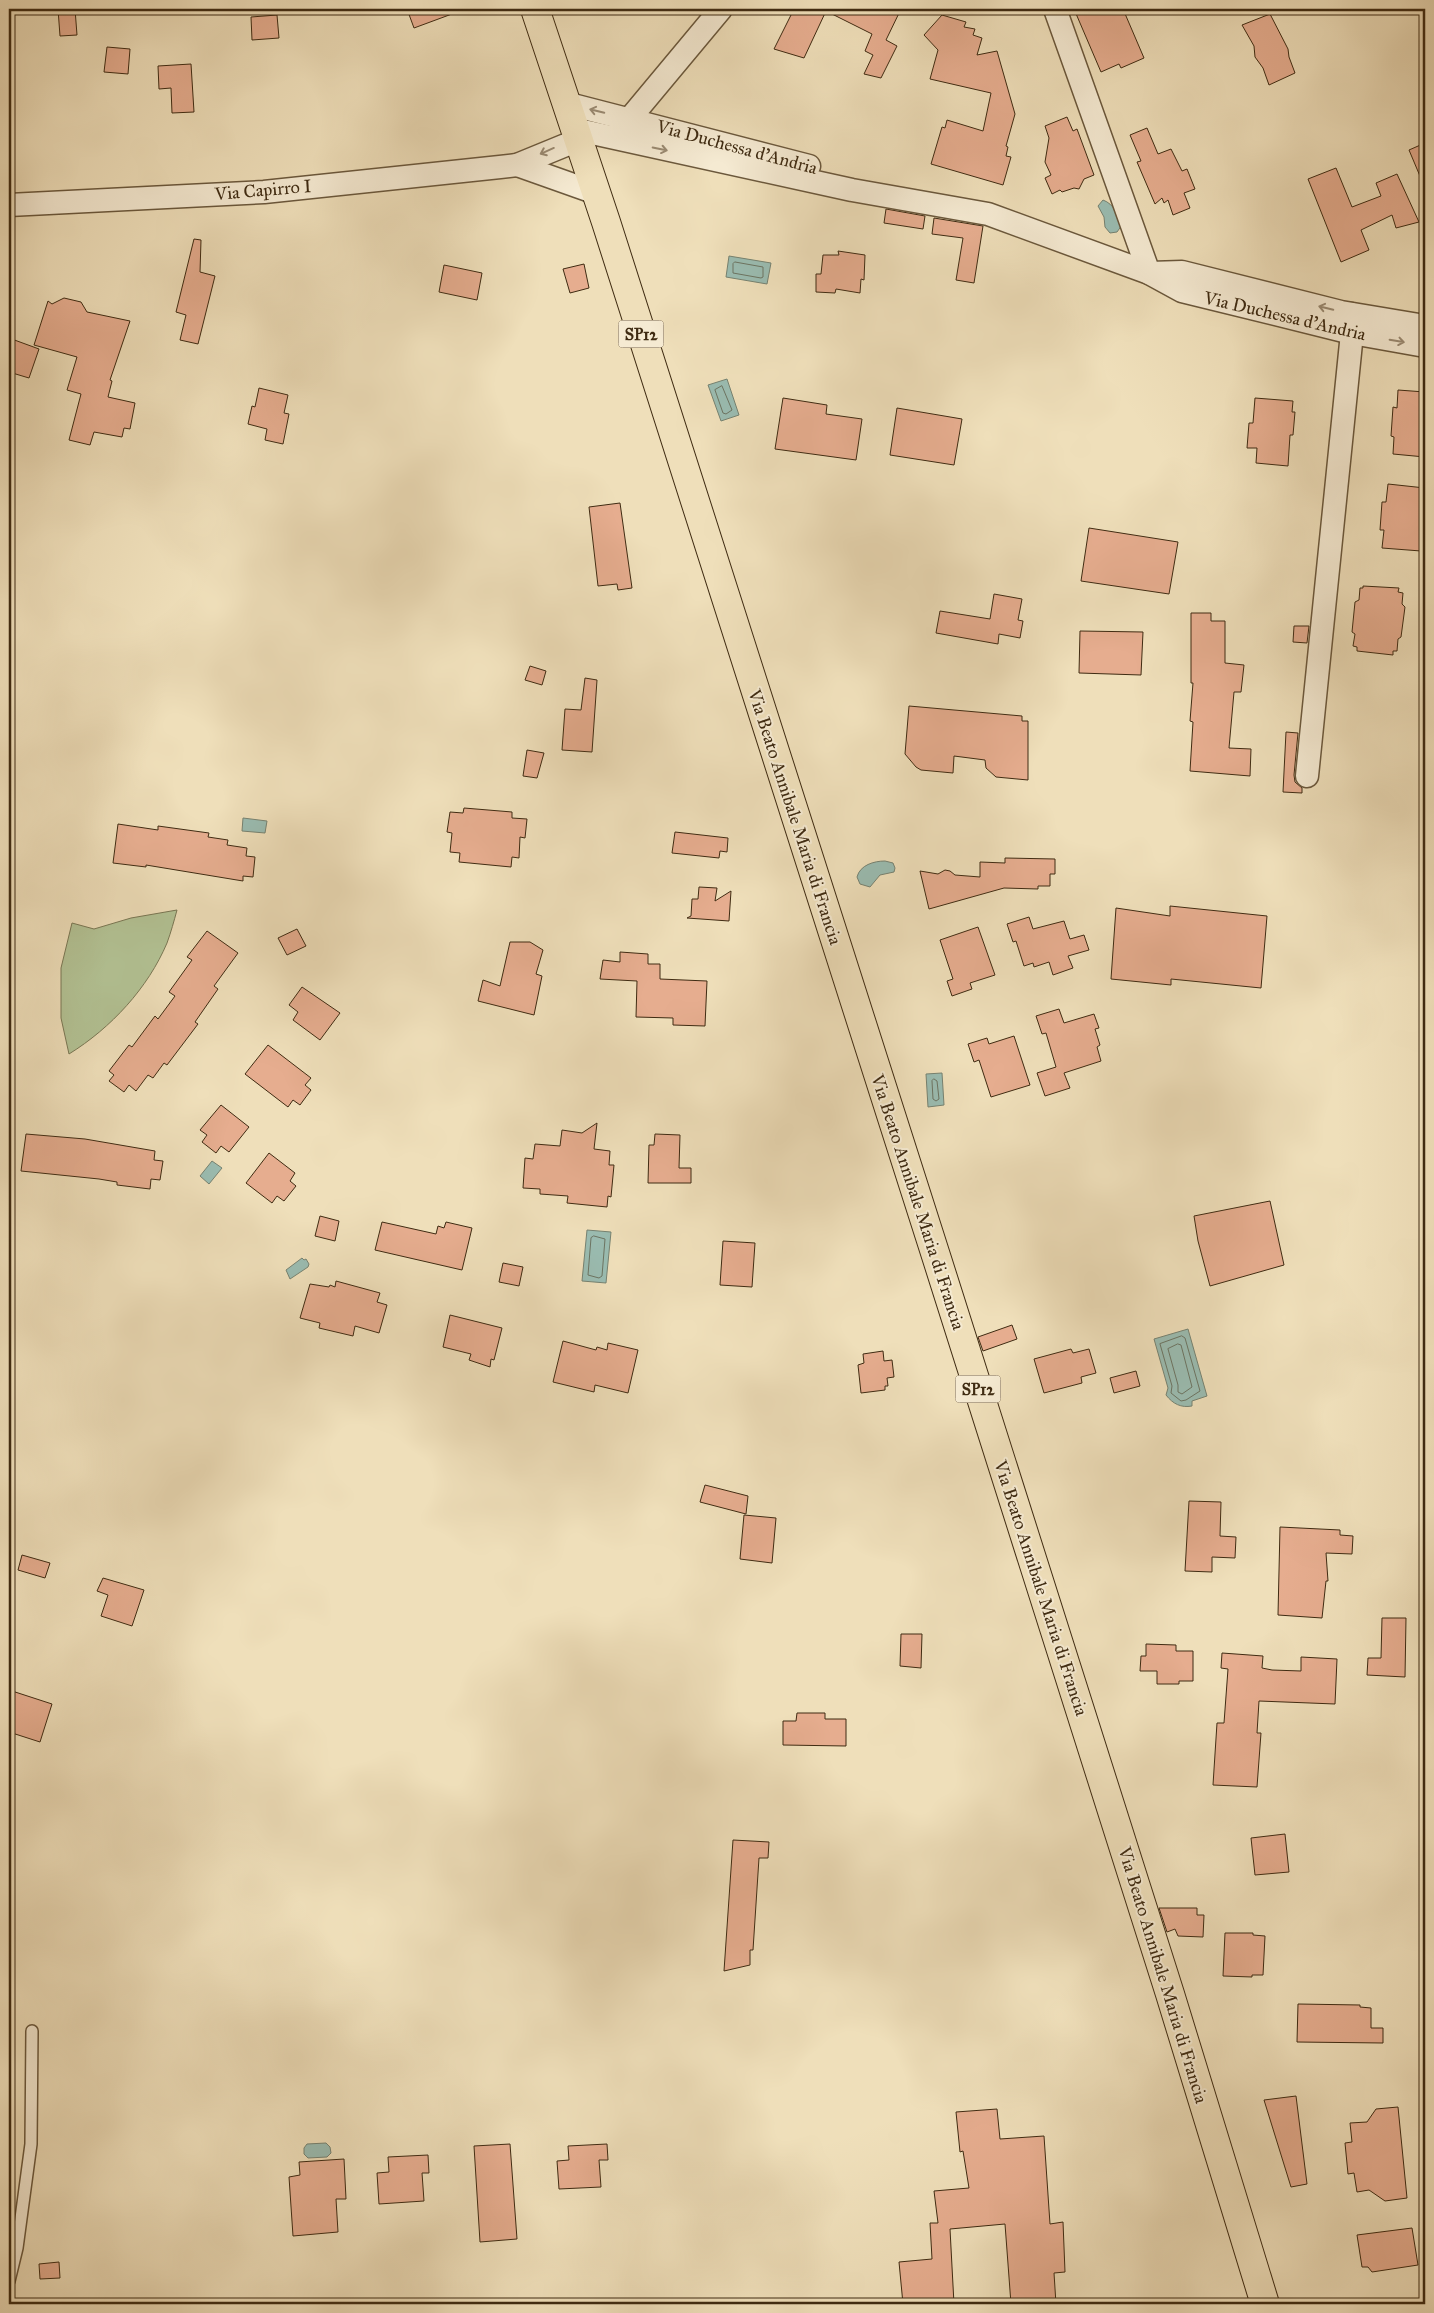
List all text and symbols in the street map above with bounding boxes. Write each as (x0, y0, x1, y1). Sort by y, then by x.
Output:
one-way arrow (589, 106, 605, 115)
street label: Via Duchessa d'Andria (653, 115, 820, 179)
one-way arrow (652, 144, 668, 154)
one-way arrow (540, 147, 555, 157)
street label: Via Capirro I (213, 175, 313, 205)
street label: Via Duchessa d'Andria (1201, 286, 1368, 345)
one-way arrow (1318, 303, 1334, 312)
road number: SP12 (618, 320, 664, 348)
one-way arrow (1389, 337, 1405, 347)
street label: Via Beato Annibale Maria di Francia (743, 686, 847, 948)
street label: Via Beato Annibale Maria di Francia (866, 1071, 970, 1333)
road number: SP12 (956, 1376, 1000, 1402)
street label: Via Beato Annibale Maria di Francia (989, 1457, 1093, 1719)
street label: Via Beato Annibale Maria di Francia (1113, 1843, 1213, 2106)

